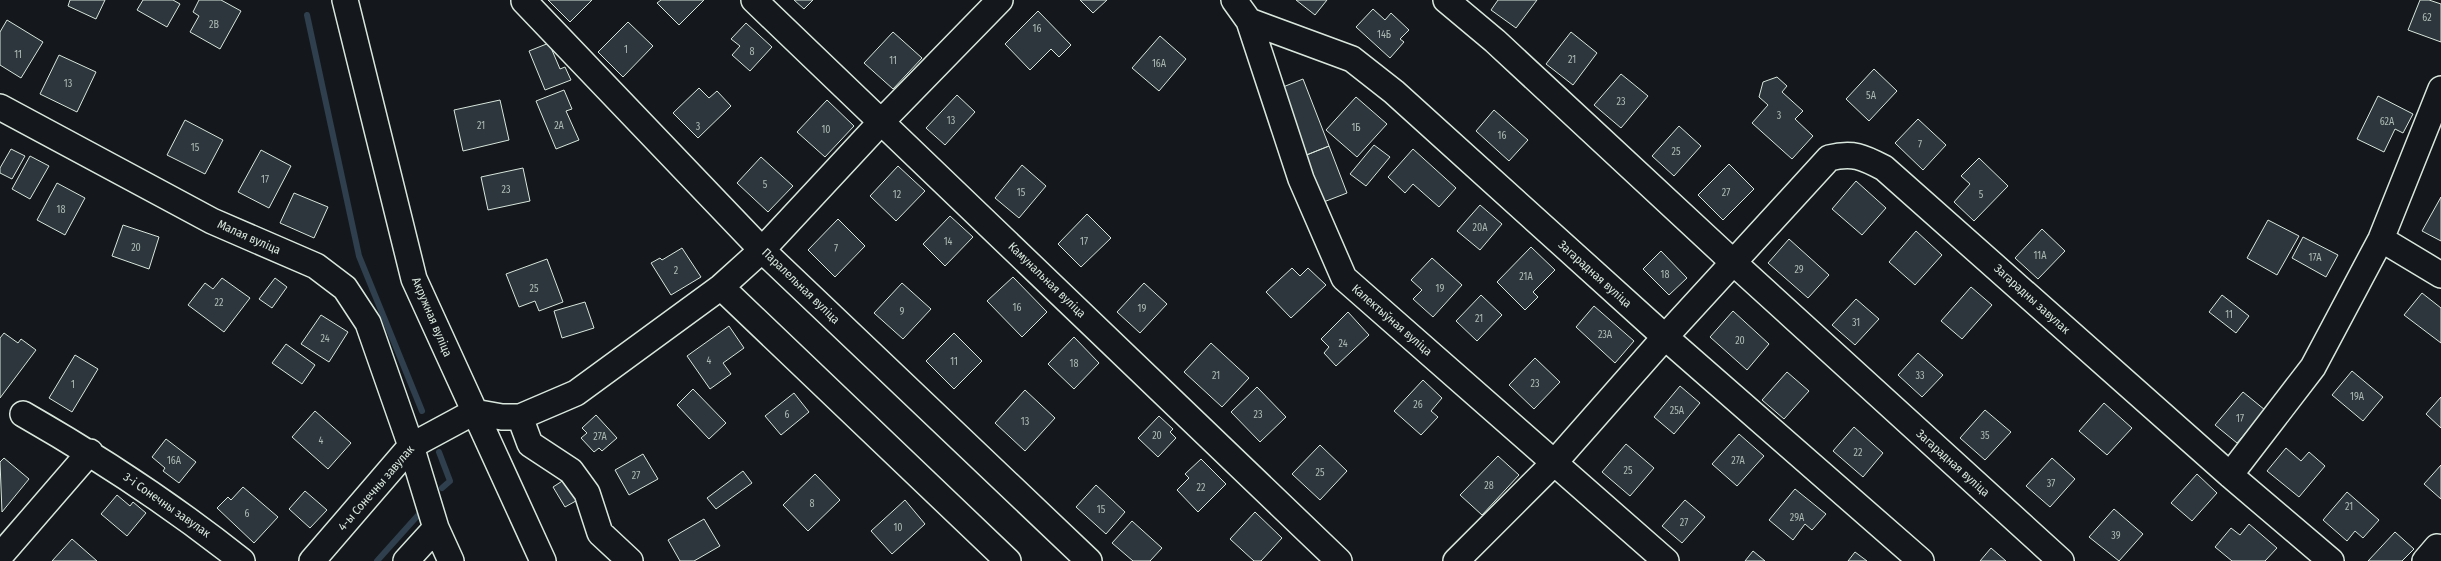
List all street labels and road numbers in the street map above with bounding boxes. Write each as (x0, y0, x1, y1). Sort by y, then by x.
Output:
street label: Малая вуліца (215, 217, 283, 257)
street label: Загарадная вуліца (1556, 238, 1634, 311)
street label: Камунальная вуліца (1005, 239, 1089, 321)
street label: Паралельная вуліца (759, 245, 843, 327)
street label: Загарадны завулак (1991, 261, 2073, 337)
street label: Акружная вуліца (409, 275, 455, 359)
street label: Калектыўная вуліца (1349, 281, 1435, 359)
street label: Загарадная вуліца (1914, 427, 1992, 500)
street label: 4-ы Сонечны завулак (335, 442, 417, 534)
street label: 3-і Сонечны завулак (121, 470, 214, 541)

